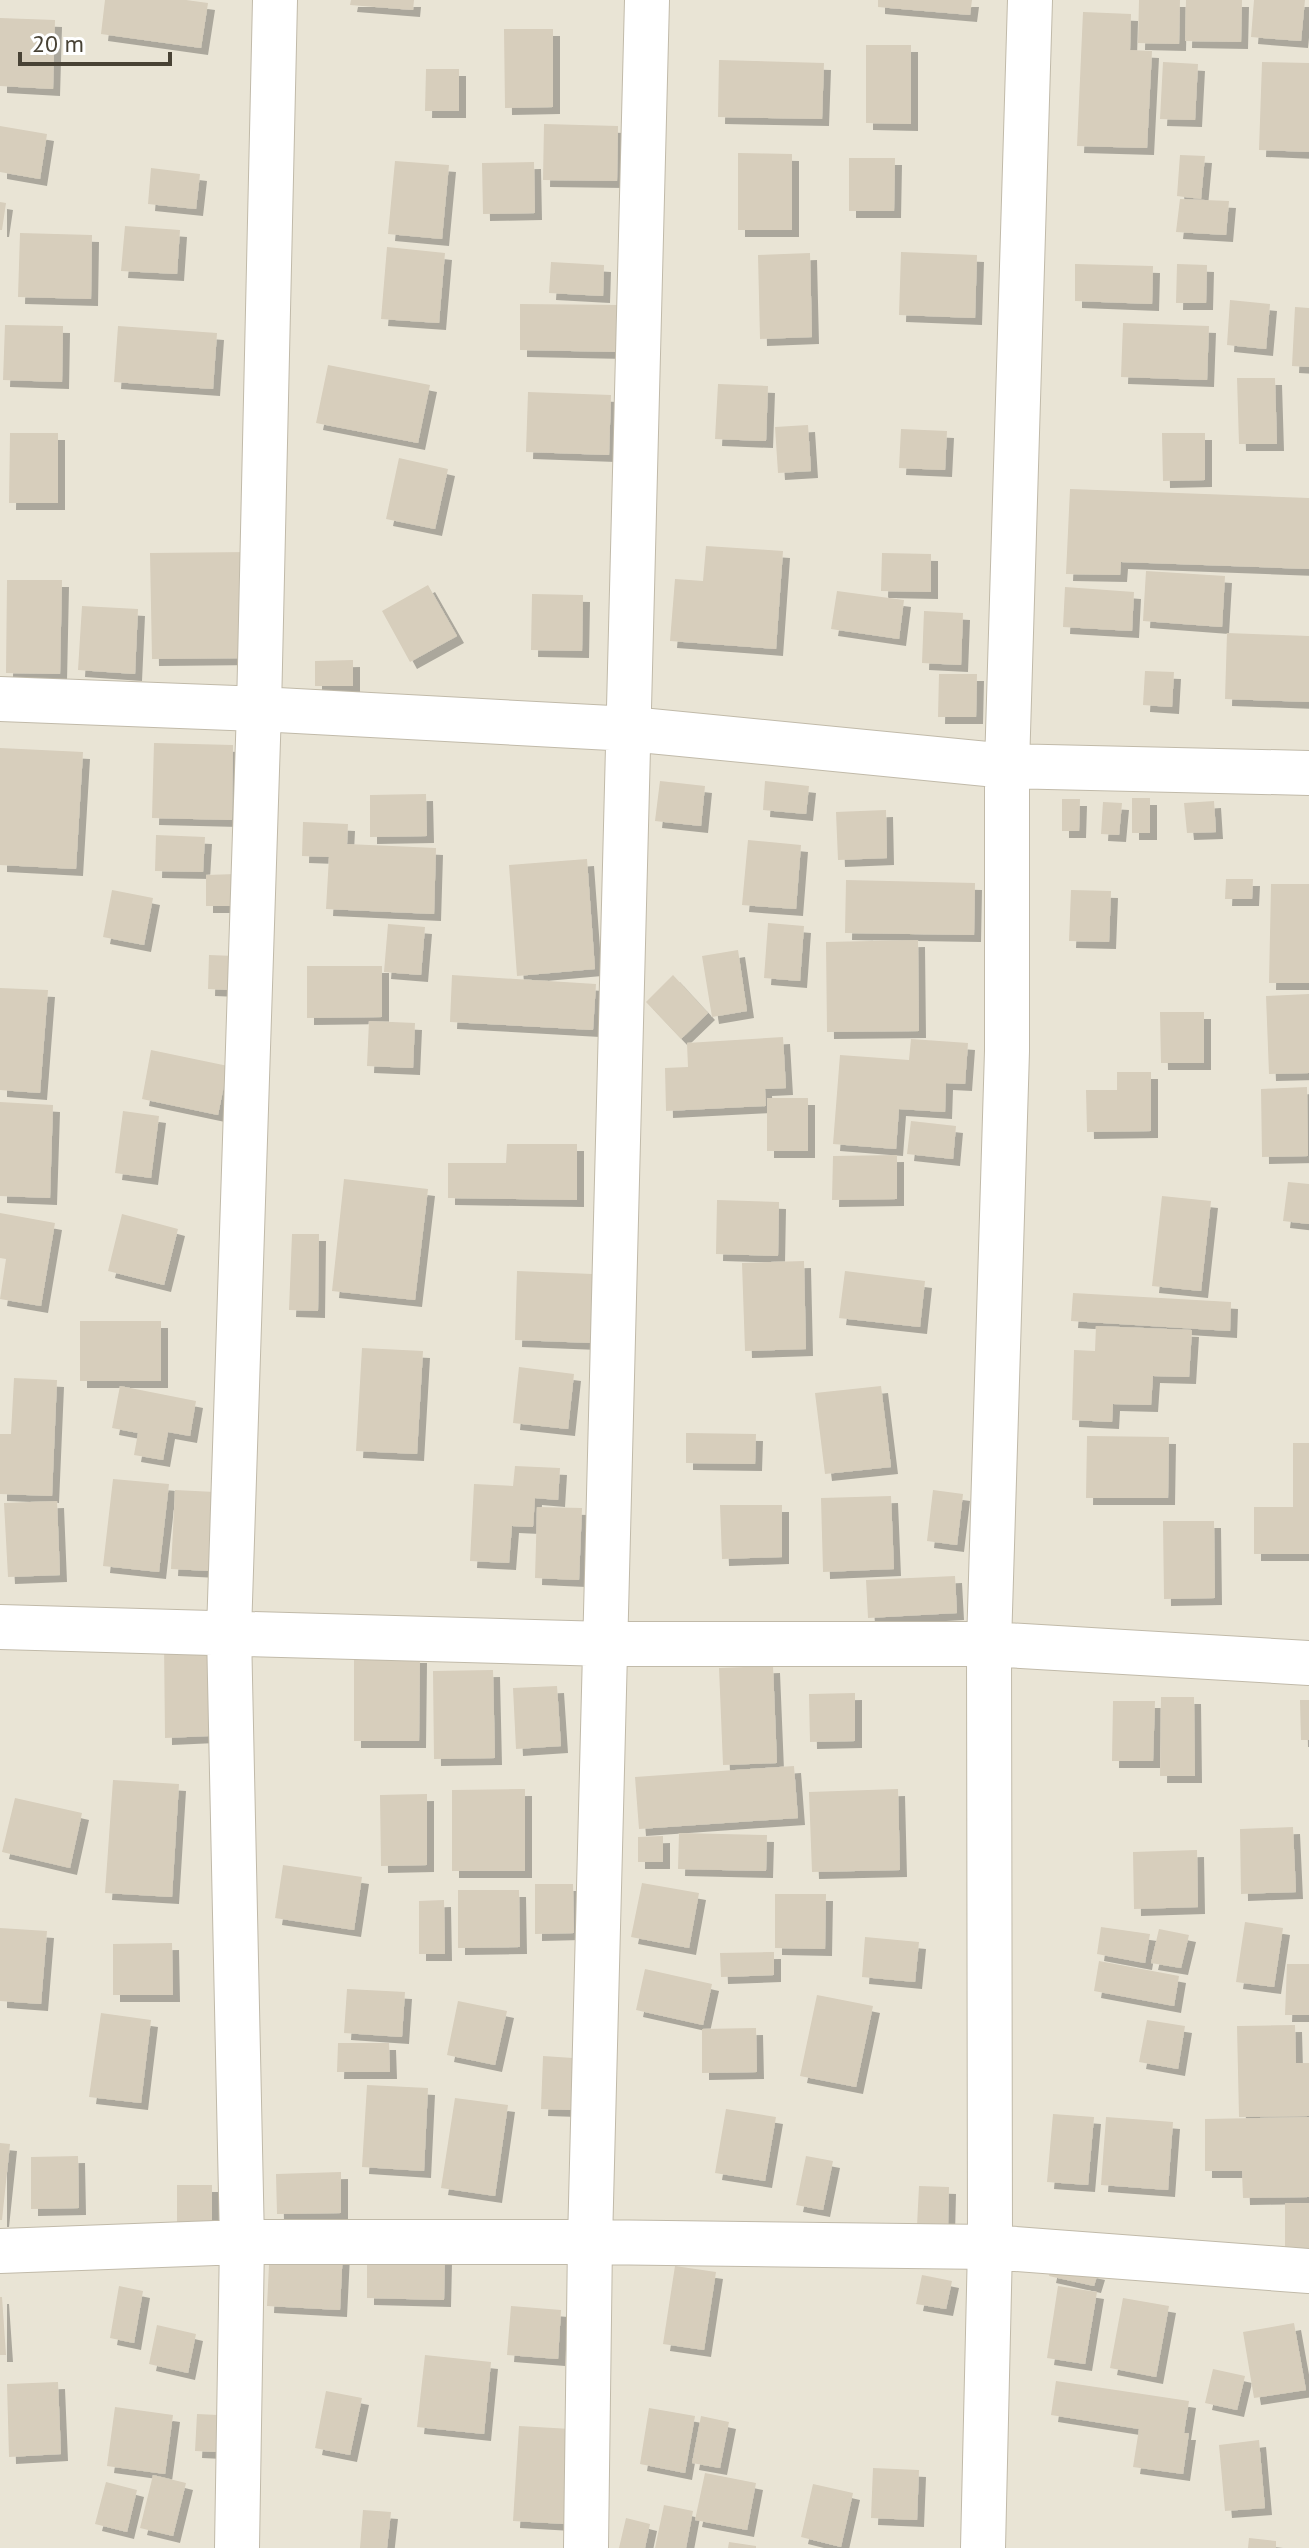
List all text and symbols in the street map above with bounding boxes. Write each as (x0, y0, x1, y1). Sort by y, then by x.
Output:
scale bar (20, 16, 170, 66)
text: 20 m (32, 28, 84, 59)

